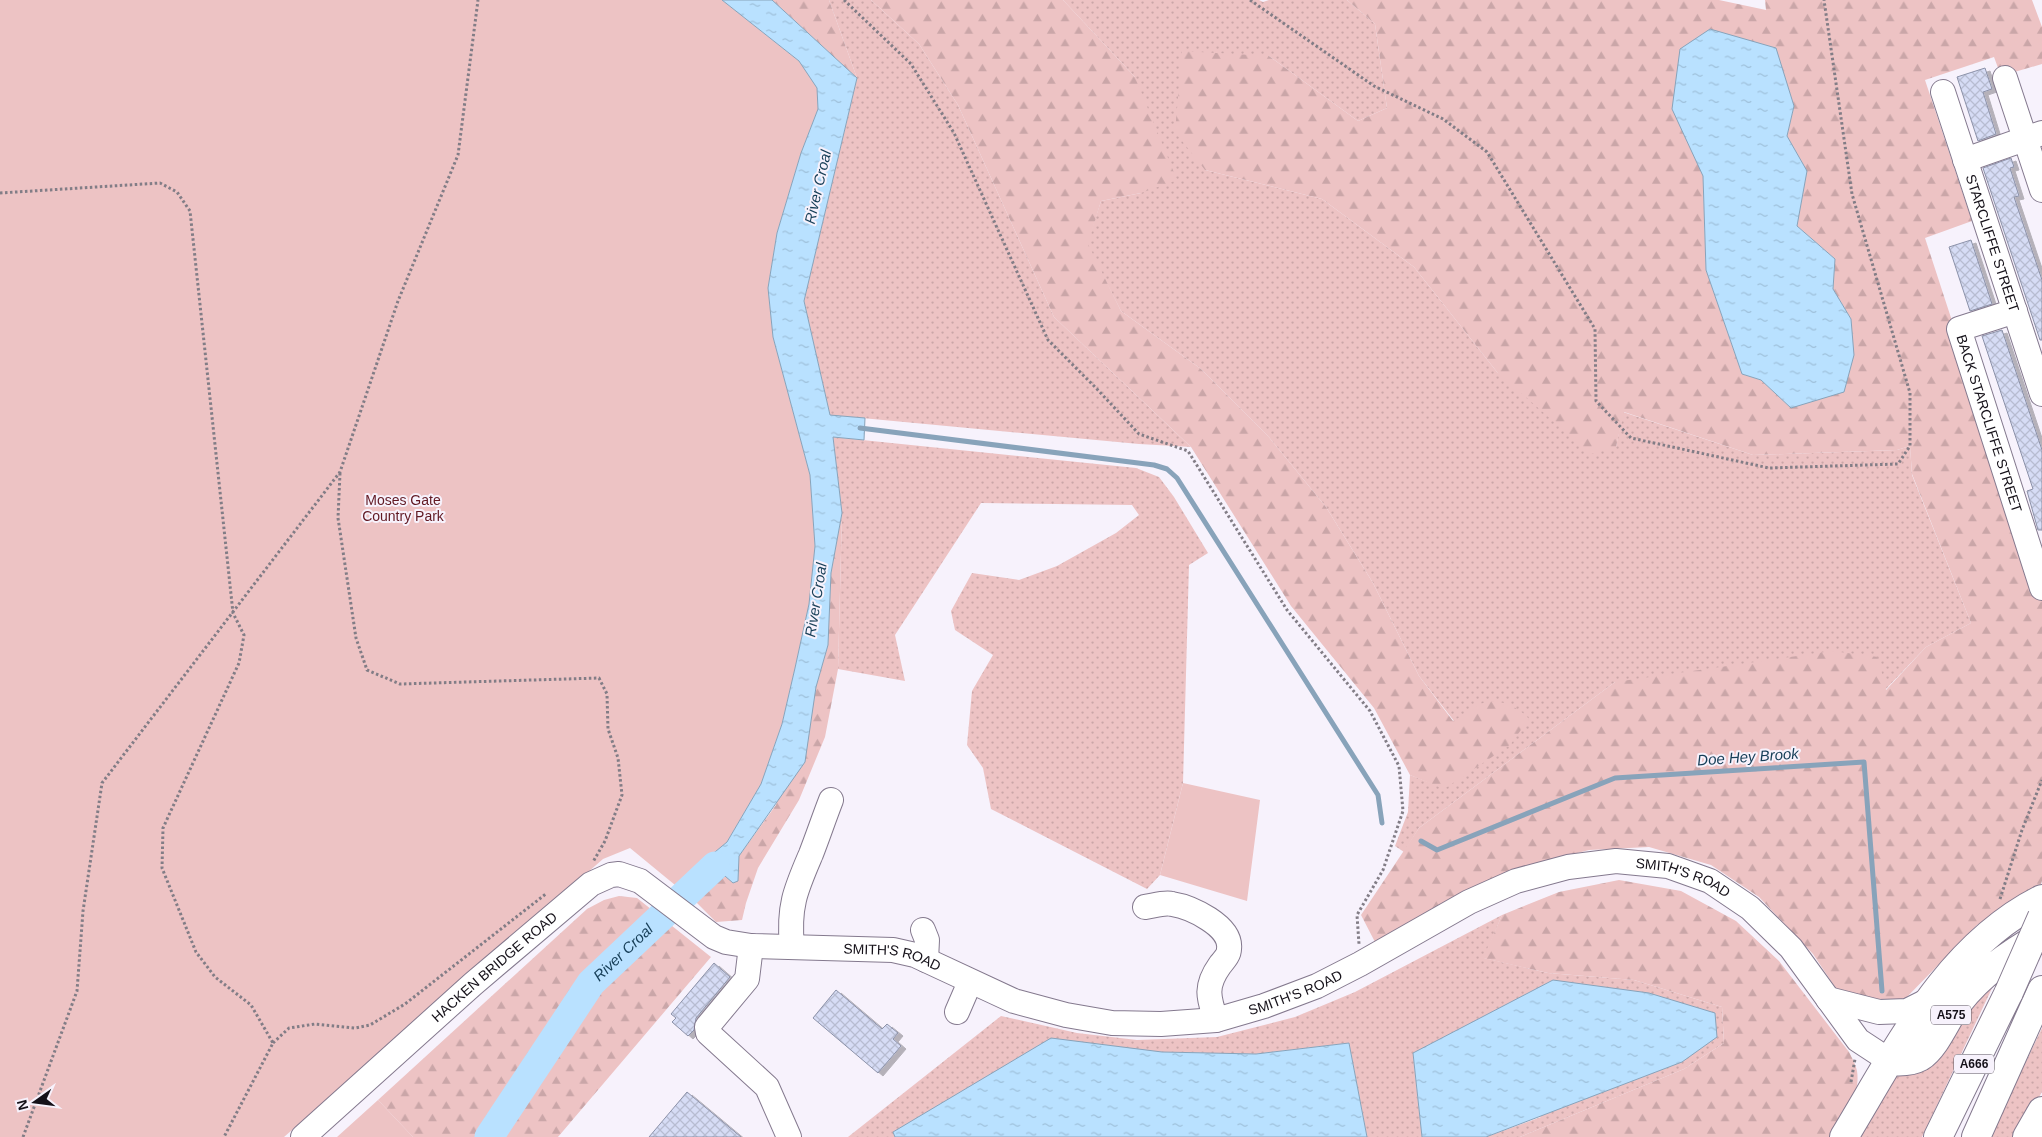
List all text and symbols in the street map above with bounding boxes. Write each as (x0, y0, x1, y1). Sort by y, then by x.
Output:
water label: River Croal (801, 148, 834, 225)
street label: STARCLIFFE STREET (1963, 172, 2023, 314)
street label: BACK STARCLIFFE STREET (1953, 333, 2025, 515)
park label: Moses Gate Country Park (362, 492, 445, 524)
water label: River Croal (801, 561, 830, 638)
water label: Doe Hey Brook (1697, 744, 1801, 769)
street label: SMITH'S ROAD (1635, 855, 1734, 900)
street label: HACKEN BRIDGE ROAD (428, 908, 560, 1025)
water label: River Croal (590, 920, 656, 984)
street label: SMITH'S ROAD (843, 941, 944, 974)
street label: SMITH'S ROAD (1246, 966, 1345, 1018)
road number: A575 (1931, 1006, 1971, 1024)
road number: A666 (1954, 1054, 1994, 1074)
north arrow (10, 1077, 60, 1127)
text: N (13, 1098, 31, 1112)

